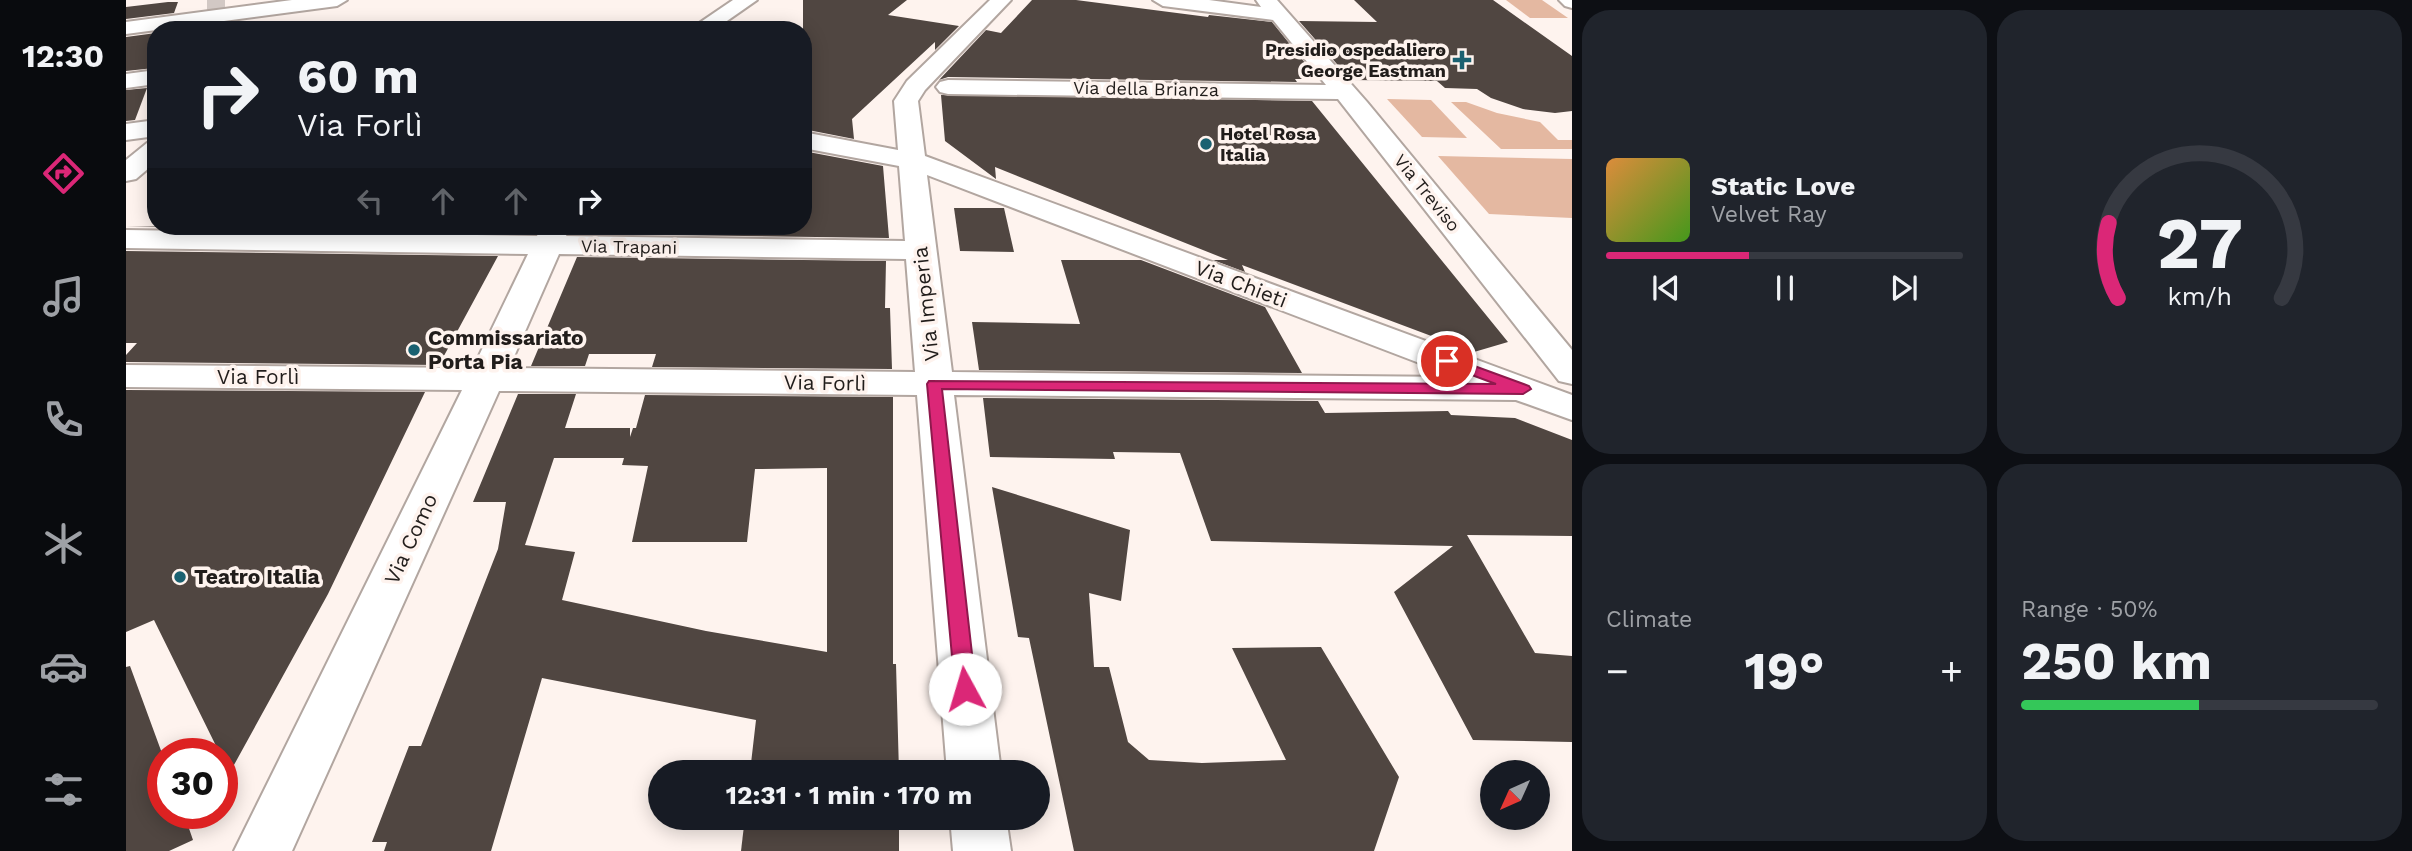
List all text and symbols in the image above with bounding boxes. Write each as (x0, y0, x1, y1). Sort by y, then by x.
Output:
text: 12:30 (22, 37, 104, 75)
place label: Presidio ospedaliero George Eastman (1265, 39, 1446, 81)
text: 60 m (297, 47, 419, 105)
icon: right (182, 49, 273, 140)
marker: Presidio ospedaliero George Eastman (1452, 50, 1472, 70)
street label: Via della Brianza (1073, 77, 1219, 100)
text: Via Forlì (297, 106, 423, 144)
place label: Hotel Rosa Italia (1220, 123, 1317, 165)
marker: Hotel Rosa Italia (1198, 136, 1214, 152)
icon: directions (39, 149, 88, 198)
street label: Via Treviso (1390, 150, 1465, 235)
text: Static Love (1711, 171, 1855, 201)
icon: left (351, 182, 389, 220)
icon: ahead (424, 182, 462, 220)
icon: ahead (497, 182, 535, 220)
icon: right (570, 182, 608, 220)
text: Velvet Ray (1711, 201, 1827, 228)
text: 27 (2156, 201, 2243, 287)
street label: Via Trapani (581, 235, 677, 258)
street label: Via Imperia (907, 245, 944, 363)
street label: Via Chieti (1191, 254, 1291, 313)
icon: previous (1647, 269, 1685, 307)
icon: pause (1766, 269, 1804, 307)
icon: next (1885, 269, 1923, 307)
icon: music (39, 272, 88, 321)
text: km/h (2167, 282, 2232, 311)
place label: Commissariato Porta Pia (428, 325, 584, 374)
pin (1417, 331, 1477, 391)
marker: Commissariato Porta Pia (406, 342, 422, 358)
icon: arrive (1428, 342, 1466, 380)
street label: Via Forlì (217, 364, 299, 389)
street label: Via Forlì (783, 369, 867, 396)
icon: phone (39, 395, 88, 444)
street label: Via Como (379, 489, 442, 588)
icon: climate (39, 519, 88, 568)
place label: Teatro Italia (194, 564, 321, 589)
marker: Teatro Italia (172, 569, 188, 585)
text: Range · 50% (2021, 596, 2157, 623)
text: Climate (1606, 606, 1692, 633)
text: 250 km (2021, 631, 2212, 692)
text: 19° (1744, 641, 1825, 702)
icon: car (39, 642, 88, 691)
text: − (1606, 649, 1629, 693)
text: + (1940, 649, 1963, 693)
position arrow (928, 652, 1002, 726)
speed limit sign: 30 (147, 738, 238, 829)
north arrow (1480, 760, 1550, 830)
map controls (1480, 760, 1550, 830)
icon: filters (39, 765, 88, 814)
text: 12:31 · 1 min · 170 m (726, 780, 972, 810)

